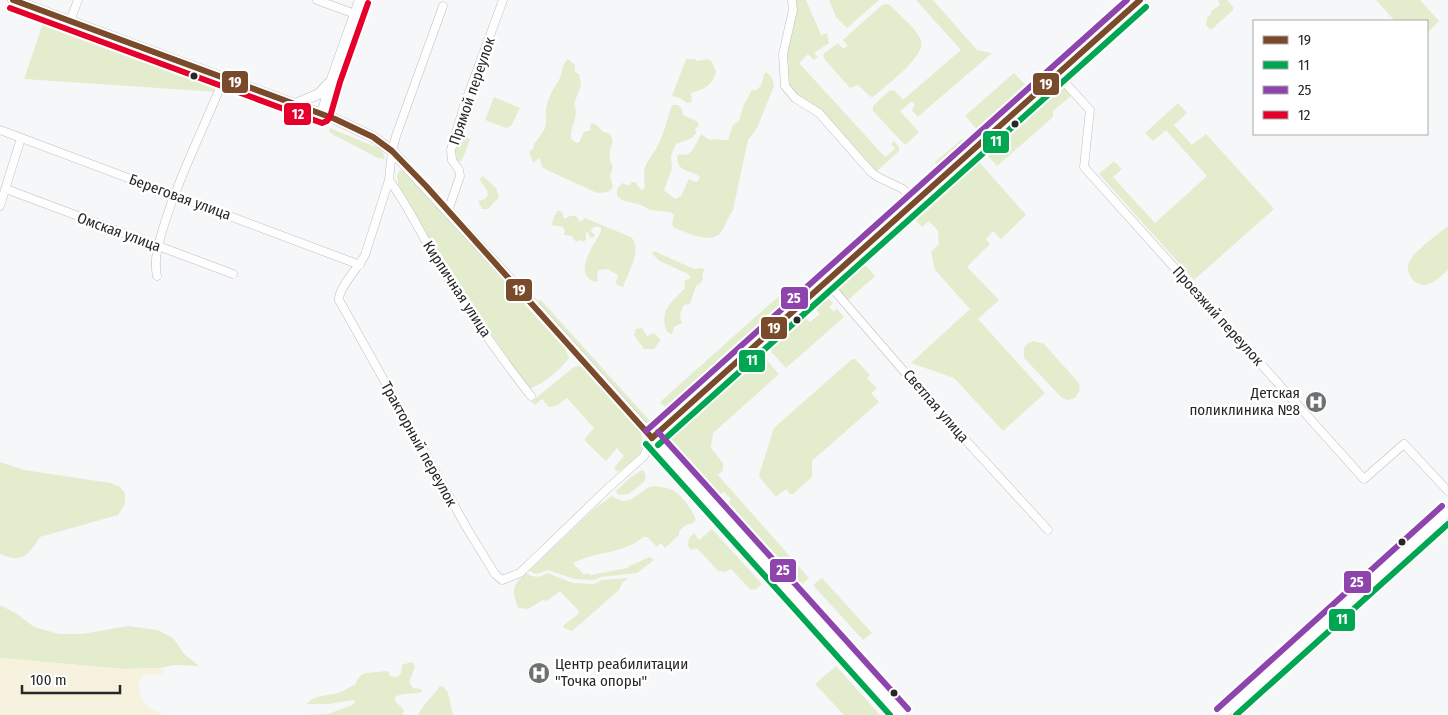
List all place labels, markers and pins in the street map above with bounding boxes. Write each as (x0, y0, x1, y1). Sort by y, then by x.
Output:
unlabelled marker (189, 71, 199, 81)
unlabelled marker (1010, 119, 1020, 129)
unlabelled marker (792, 315, 802, 325)
place label: Детская поликлиника №8 (1189, 384, 1300, 419)
hospital icon: Детская поликлиника №8 (1304, 390, 1328, 414)
unlabelled marker (1397, 537, 1407, 547)
place label: Центр реабилитации "Точка опоры" (555, 655, 688, 690)
hospital icon: Центр реабилитации "Точка опоры" (527, 661, 551, 685)
unlabelled marker (889, 688, 899, 698)

